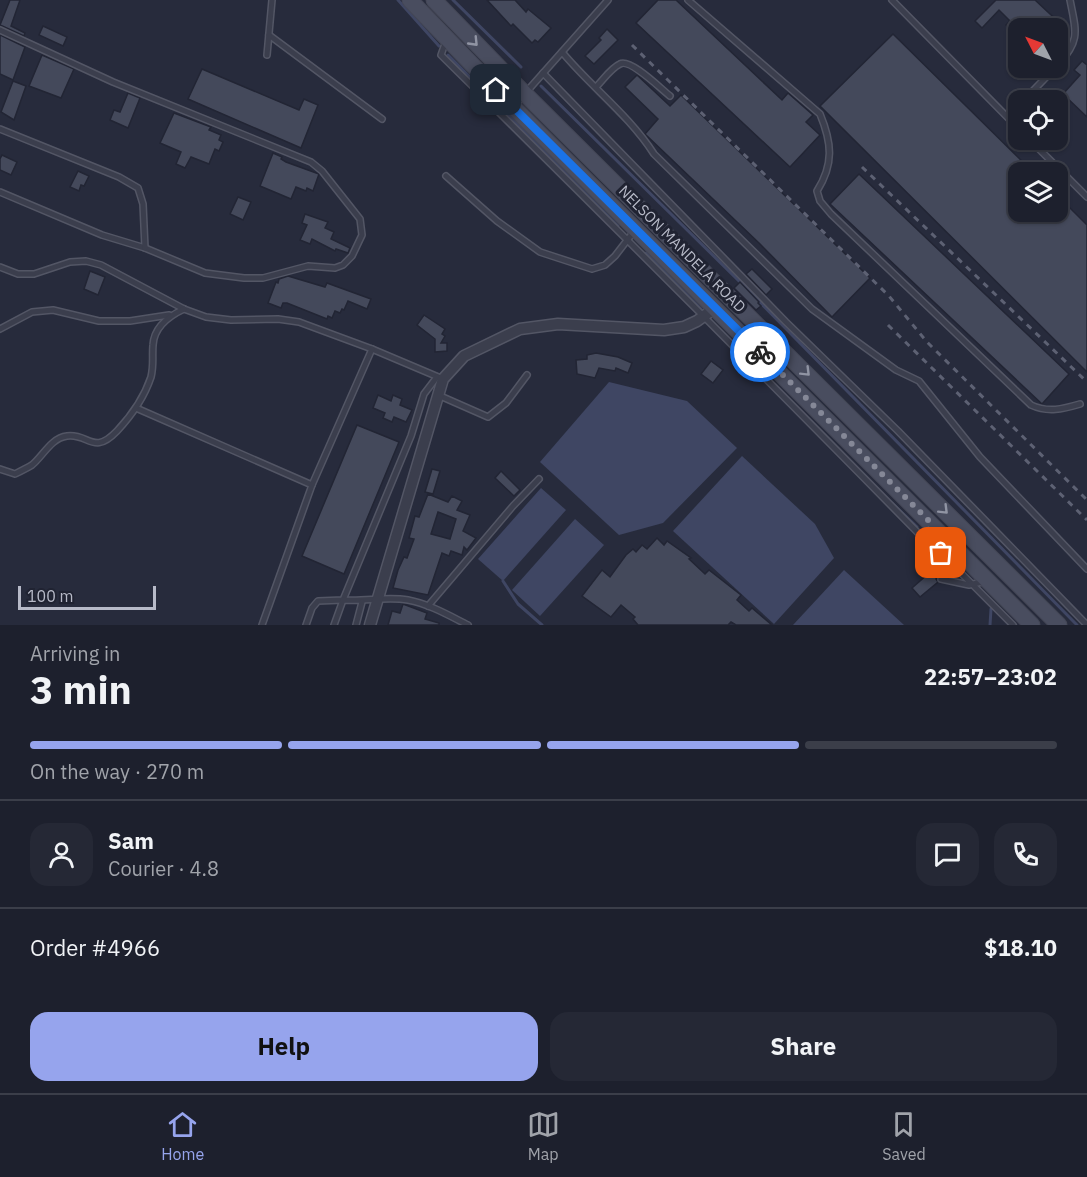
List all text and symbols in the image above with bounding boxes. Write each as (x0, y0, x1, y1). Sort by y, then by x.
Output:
north arrow (1008, 18, 1068, 78)
map controls (1008, 18, 1068, 222)
one-way arrow (467, 35, 478, 46)
pin (470, 64, 521, 115)
icon: home (479, 73, 512, 106)
button: locate (1008, 90, 1068, 150)
button: layers (1008, 162, 1068, 222)
street label: NELSON MANDELA ROAD (615, 181, 750, 316)
courier (730, 322, 790, 382)
icon: bike (744, 336, 777, 369)
one-way arrow (798, 365, 809, 376)
one-way arrow (936, 503, 947, 514)
pin (915, 527, 966, 578)
icon: bag (924, 536, 957, 569)
scale bar (18, 583, 156, 610)
text: 100 m (27, 586, 74, 606)
text: Arriving in (30, 640, 120, 667)
text: 22:57–23:02 (924, 662, 1057, 691)
text: 3 min (30, 664, 132, 715)
text: On the way · 270 m (30, 758, 204, 785)
button: person (30, 823, 93, 886)
button: chat (916, 823, 979, 886)
button: phone (994, 823, 1057, 886)
text: Sam (108, 826, 154, 855)
text: Courier · 4.8 (108, 855, 219, 882)
text: Order #4966 (30, 933, 160, 962)
text: $18.10 (984, 933, 1057, 962)
button: Help (30, 1012, 538, 1081)
button: Share (550, 1012, 1057, 1081)
tab: Home (161, 1108, 204, 1164)
tab: Map (527, 1108, 560, 1164)
tab: Saved (882, 1108, 926, 1164)

